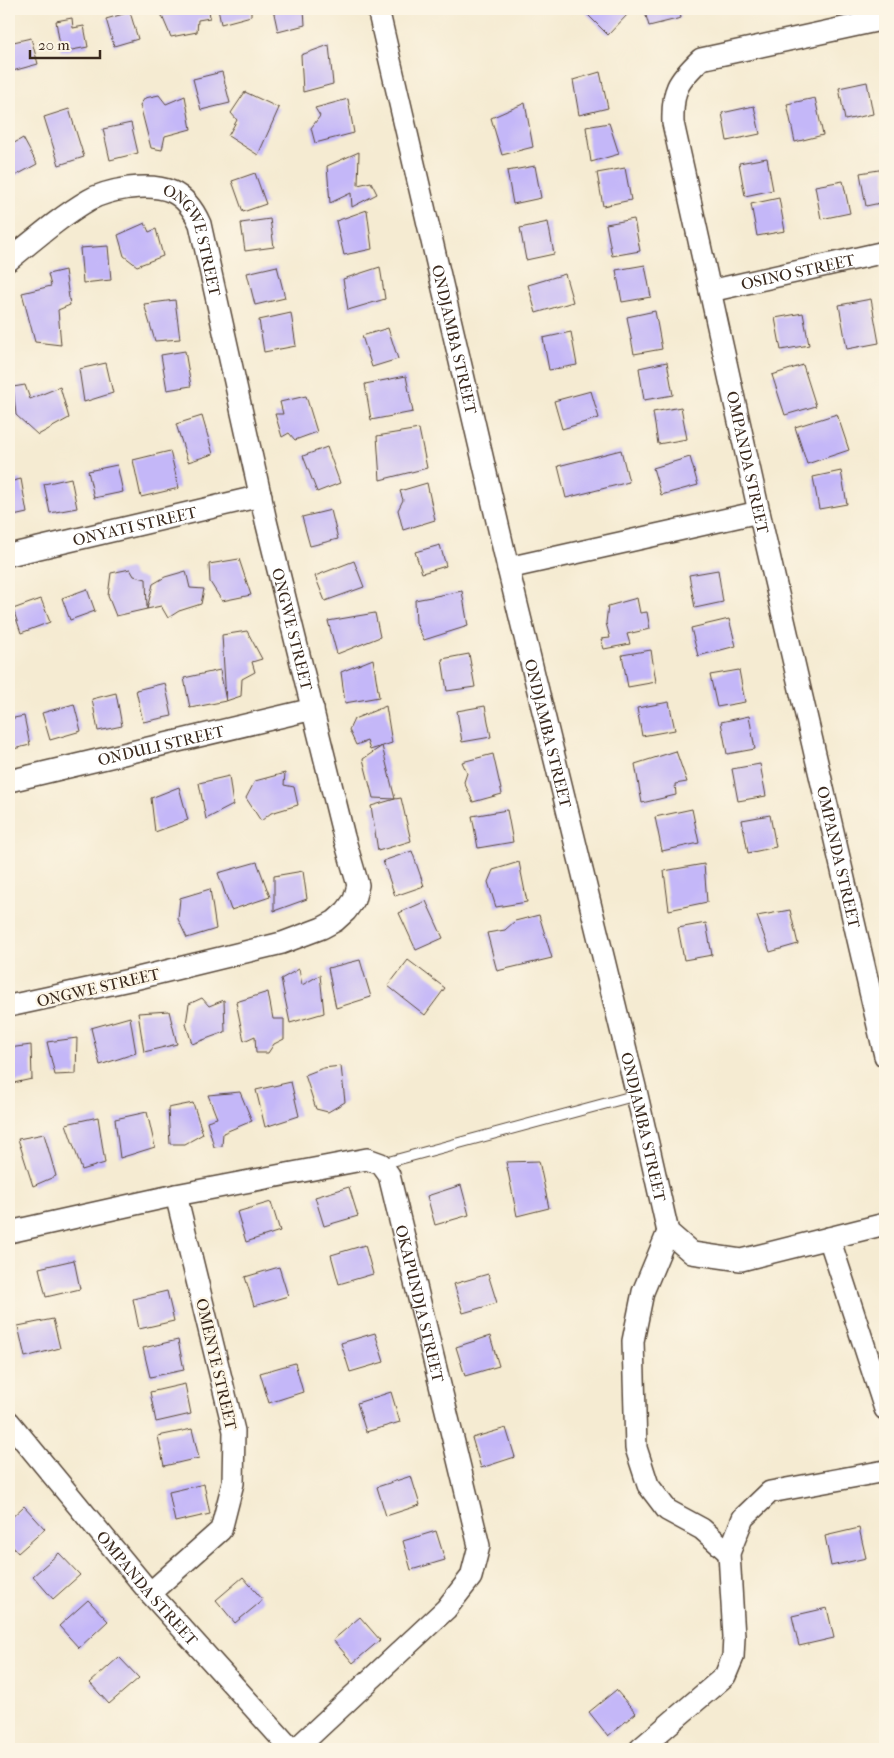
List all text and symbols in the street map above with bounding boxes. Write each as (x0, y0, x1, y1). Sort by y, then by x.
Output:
scale bar (30, 28, 100, 60)
text: 20 m (38, 36, 70, 54)
street label: ONGWE STREET (160, 180, 225, 298)
street label: OSINO STREET (739, 250, 857, 294)
street label: ONDJAMBA STREET (428, 263, 481, 416)
street label: OMPANDA STREET (723, 389, 773, 536)
street label: ONYATI STREET (71, 502, 199, 550)
street label: ONGWE STREET (268, 566, 317, 693)
street label: ONDJAMBA STREET (521, 657, 575, 810)
street label: ONDULI STREET (96, 721, 226, 770)
street label: OMPANDA STREET (813, 784, 864, 930)
street label: ONGWE STREET (35, 964, 162, 1011)
street label: ONDJAMBA STREET (617, 1050, 670, 1204)
street label: OKAPUNDJA STREET (391, 1223, 448, 1384)
street label: OMENYE STREET (192, 1296, 241, 1432)
street label: OMPANDA STREET (92, 1527, 202, 1650)

